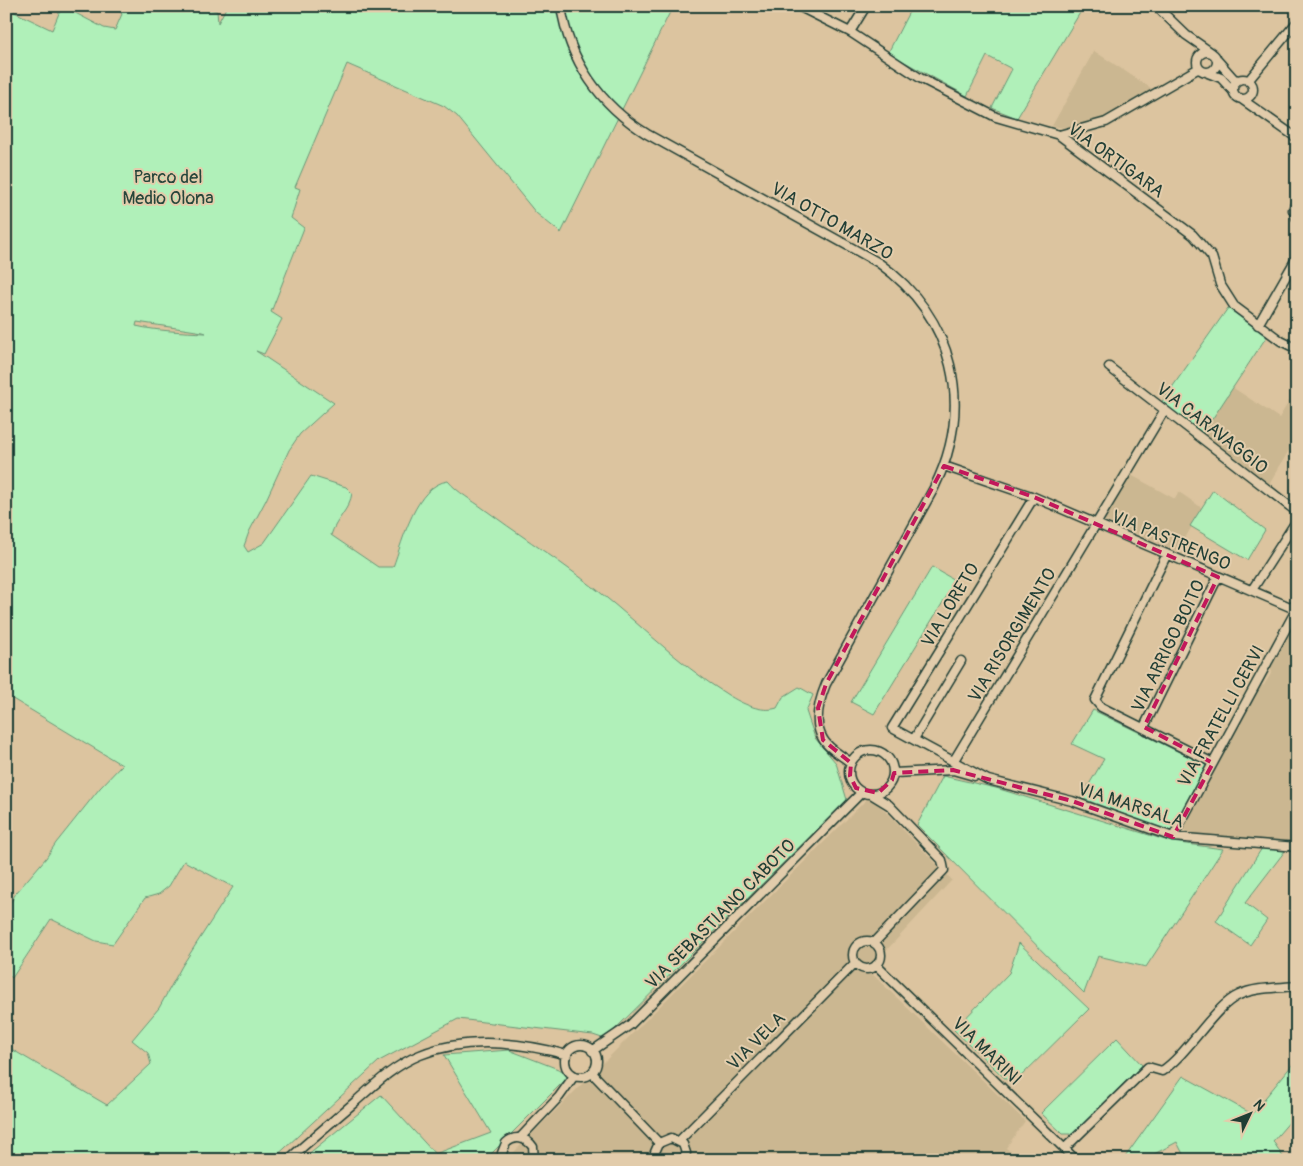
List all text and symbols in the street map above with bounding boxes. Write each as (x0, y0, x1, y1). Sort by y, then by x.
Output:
street label: VIA ORTIGARA (1063, 118, 1169, 203)
park label: Parco del Medio Olona (122, 166, 214, 210)
street label: VIA OTTO MARZO (767, 177, 897, 266)
street label: VIA CARAVAGGIO (1151, 378, 1272, 479)
street label: VIA PASTRENGO (1108, 505, 1234, 576)
street label: VIA LORETO (916, 559, 985, 652)
street label: VIA RISORGIMENTO (963, 564, 1062, 707)
street label: VIA ARRIGO BOITO (1126, 576, 1210, 716)
street label: VIA FRATELLI CERVI (1173, 641, 1270, 791)
street label: VIA MARSALA (1075, 777, 1187, 834)
street label: VIA SEBASTIANO CABOTO (640, 834, 800, 994)
street label: VIA VELA (722, 1007, 791, 1075)
street label: VIA MARINI (947, 1012, 1027, 1090)
north arrow (1226, 1088, 1276, 1138)
text: N (1250, 1096, 1269, 1115)

